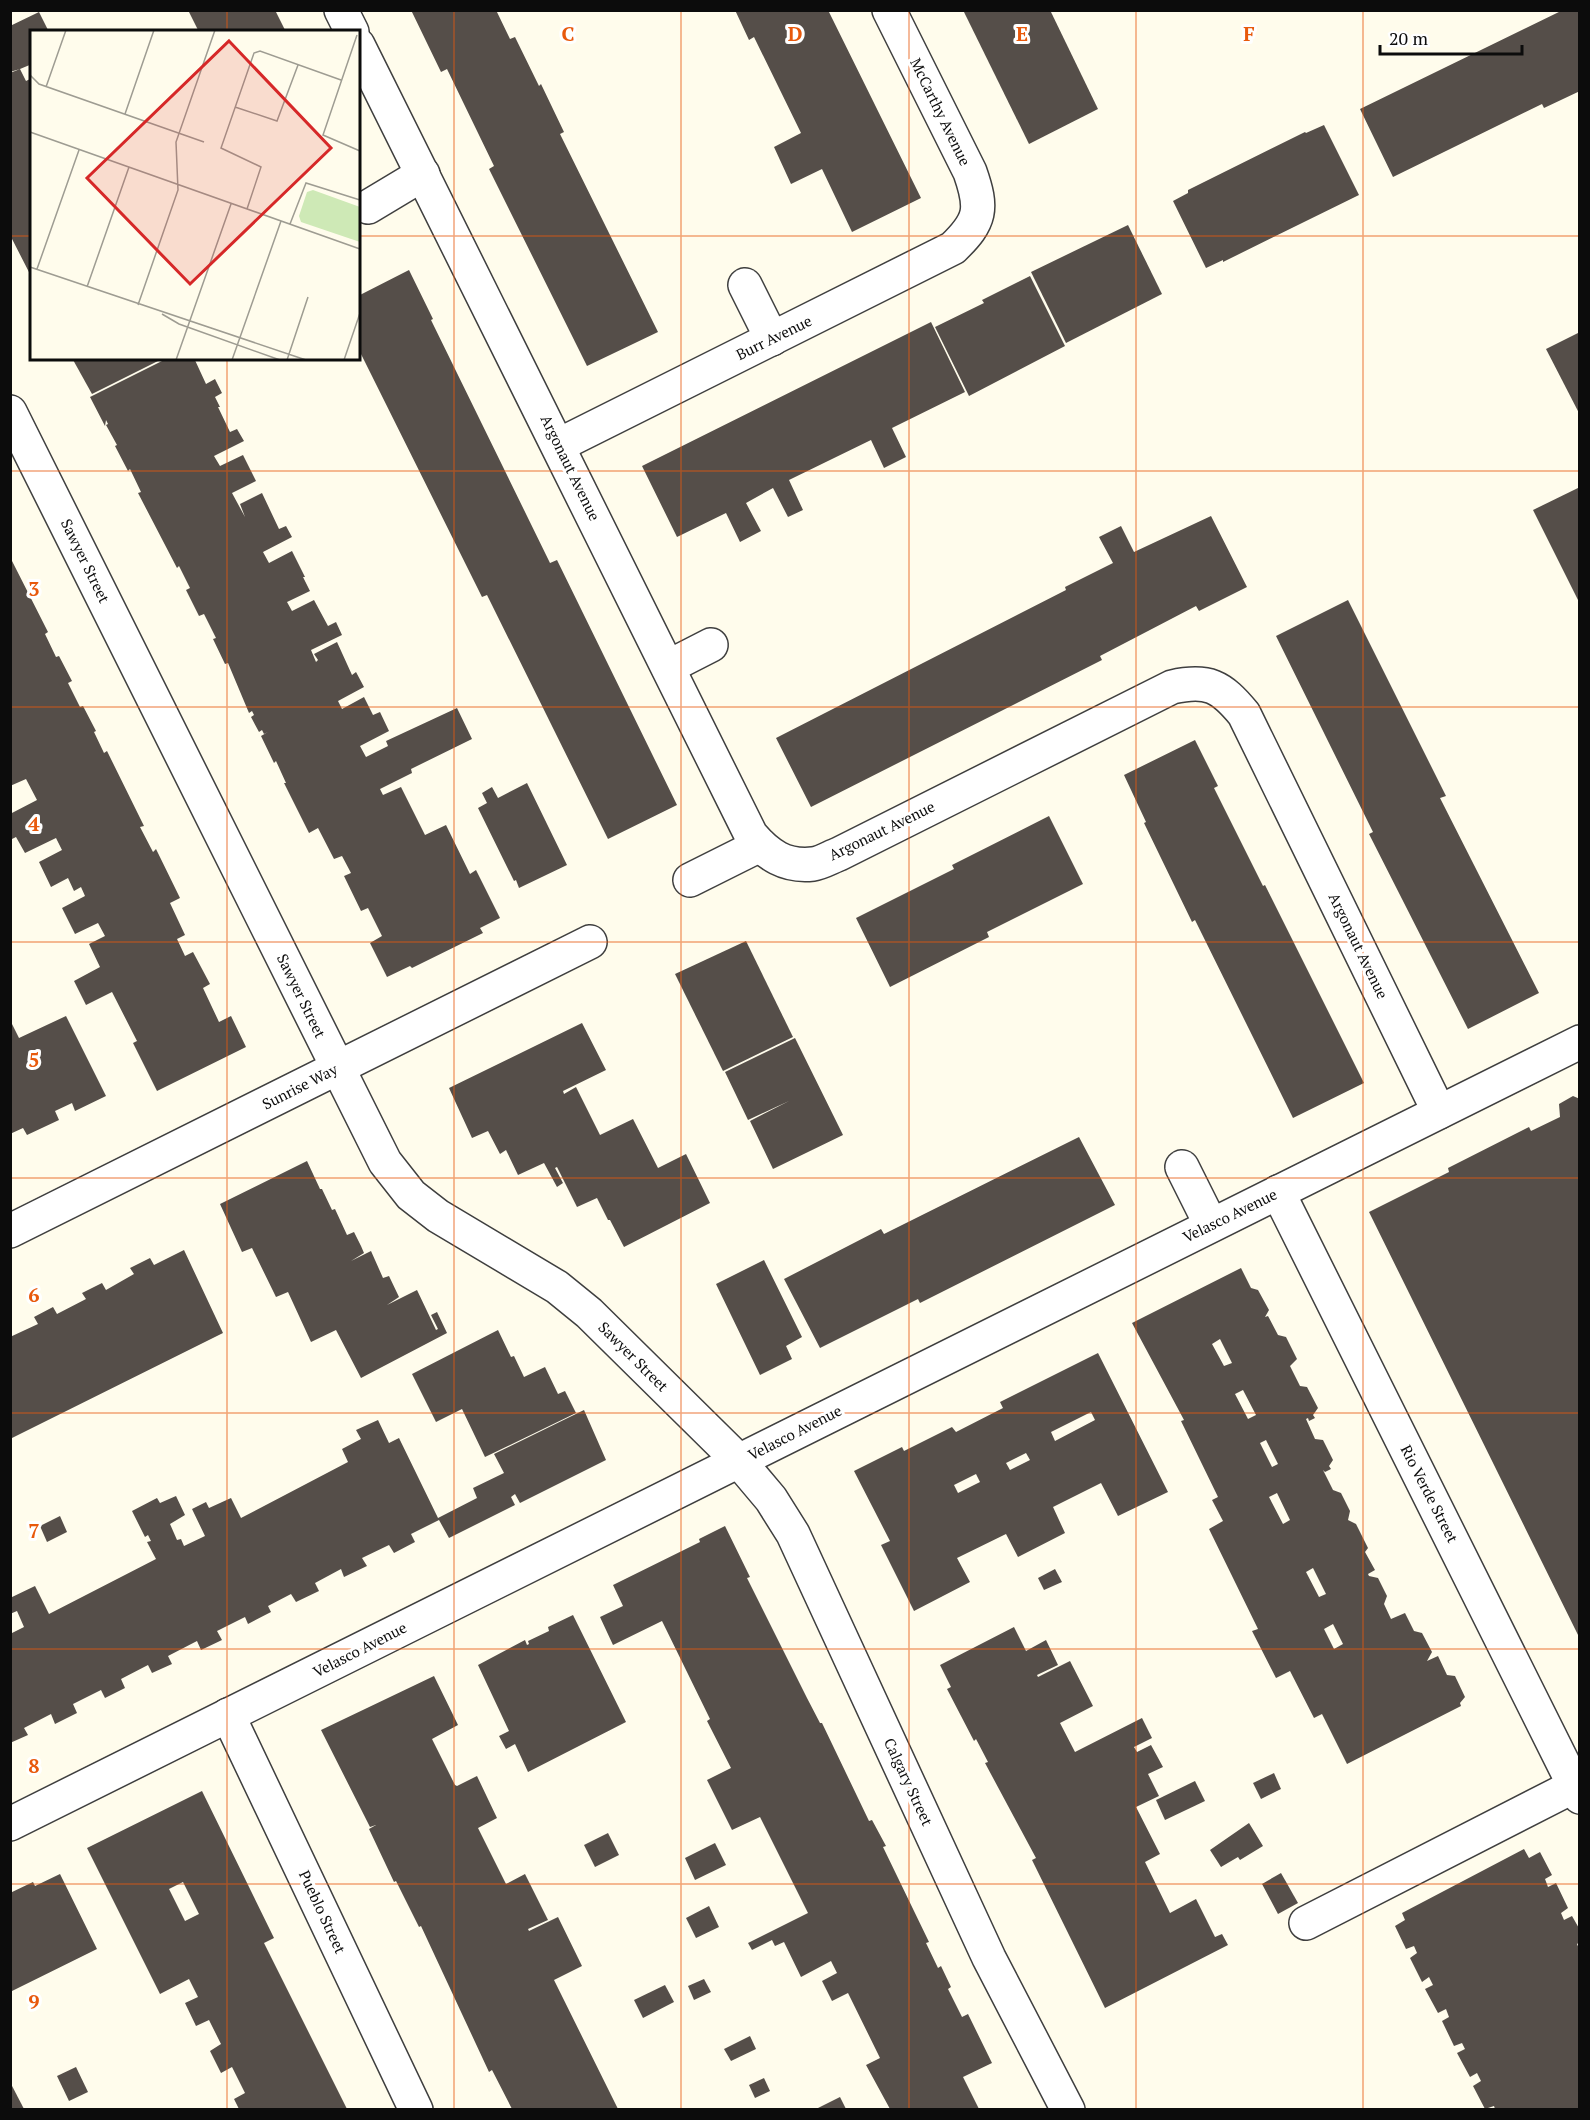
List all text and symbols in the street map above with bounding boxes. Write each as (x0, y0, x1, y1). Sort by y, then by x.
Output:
scale bar (1380, 18, 1522, 56)
text: C (561, 20, 575, 47)
text: D (788, 20, 802, 47)
text: E (1016, 20, 1028, 47)
text: F (1243, 20, 1255, 47)
text: 20 m (1389, 26, 1429, 50)
inset map (30, 30, 360, 360)
street label: McCarthy Avenue (906, 54, 976, 169)
street label: Burr Avenue (732, 310, 815, 364)
street label: Argonaut Avenue (537, 411, 605, 524)
street label: Sawyer Street (57, 515, 115, 606)
text: 3 (28, 575, 40, 602)
street label: Argonaut Avenue (825, 796, 938, 864)
text: 4 (28, 810, 40, 837)
street label: Argonaut Avenue (1325, 889, 1393, 1002)
street label: Sawyer Street (273, 950, 331, 1041)
text: 5 (28, 1046, 40, 1073)
street label: Sunrise Way (259, 1058, 341, 1114)
street label: Velasco Avenue (1179, 1184, 1280, 1247)
text: 6 (28, 1281, 40, 1308)
street label: Sawyer Street (594, 1317, 673, 1396)
street label: Velasco Avenue (744, 1400, 845, 1464)
street label: Rio Verde Street (1397, 1441, 1463, 1546)
text: 7 (28, 1517, 40, 1544)
street label: Velasco Avenue (309, 1617, 410, 1681)
street label: Calgary Street (880, 1735, 938, 1829)
text: 8 (28, 1752, 40, 1779)
street label: Pueblo Street (295, 1867, 351, 1957)
text: 9 (28, 1988, 40, 2015)

